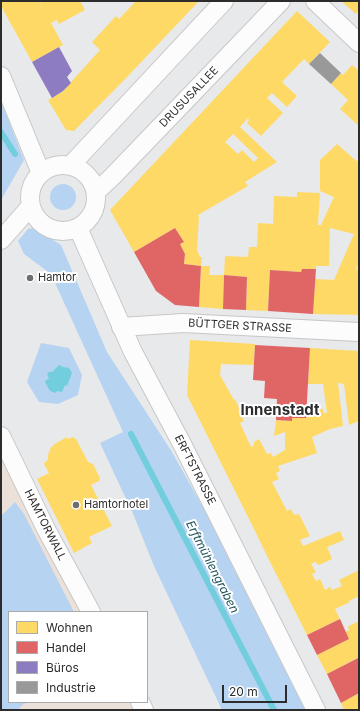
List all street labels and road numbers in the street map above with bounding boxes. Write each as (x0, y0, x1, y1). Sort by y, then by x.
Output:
street label: DRUSUSALLEE (157, 64, 221, 130)
street label: BÜTTGER STRASSE (188, 317, 292, 335)
street label: ERFTSTRASSE (172, 433, 218, 507)
street label: HAMTORWALL (21, 487, 69, 563)

